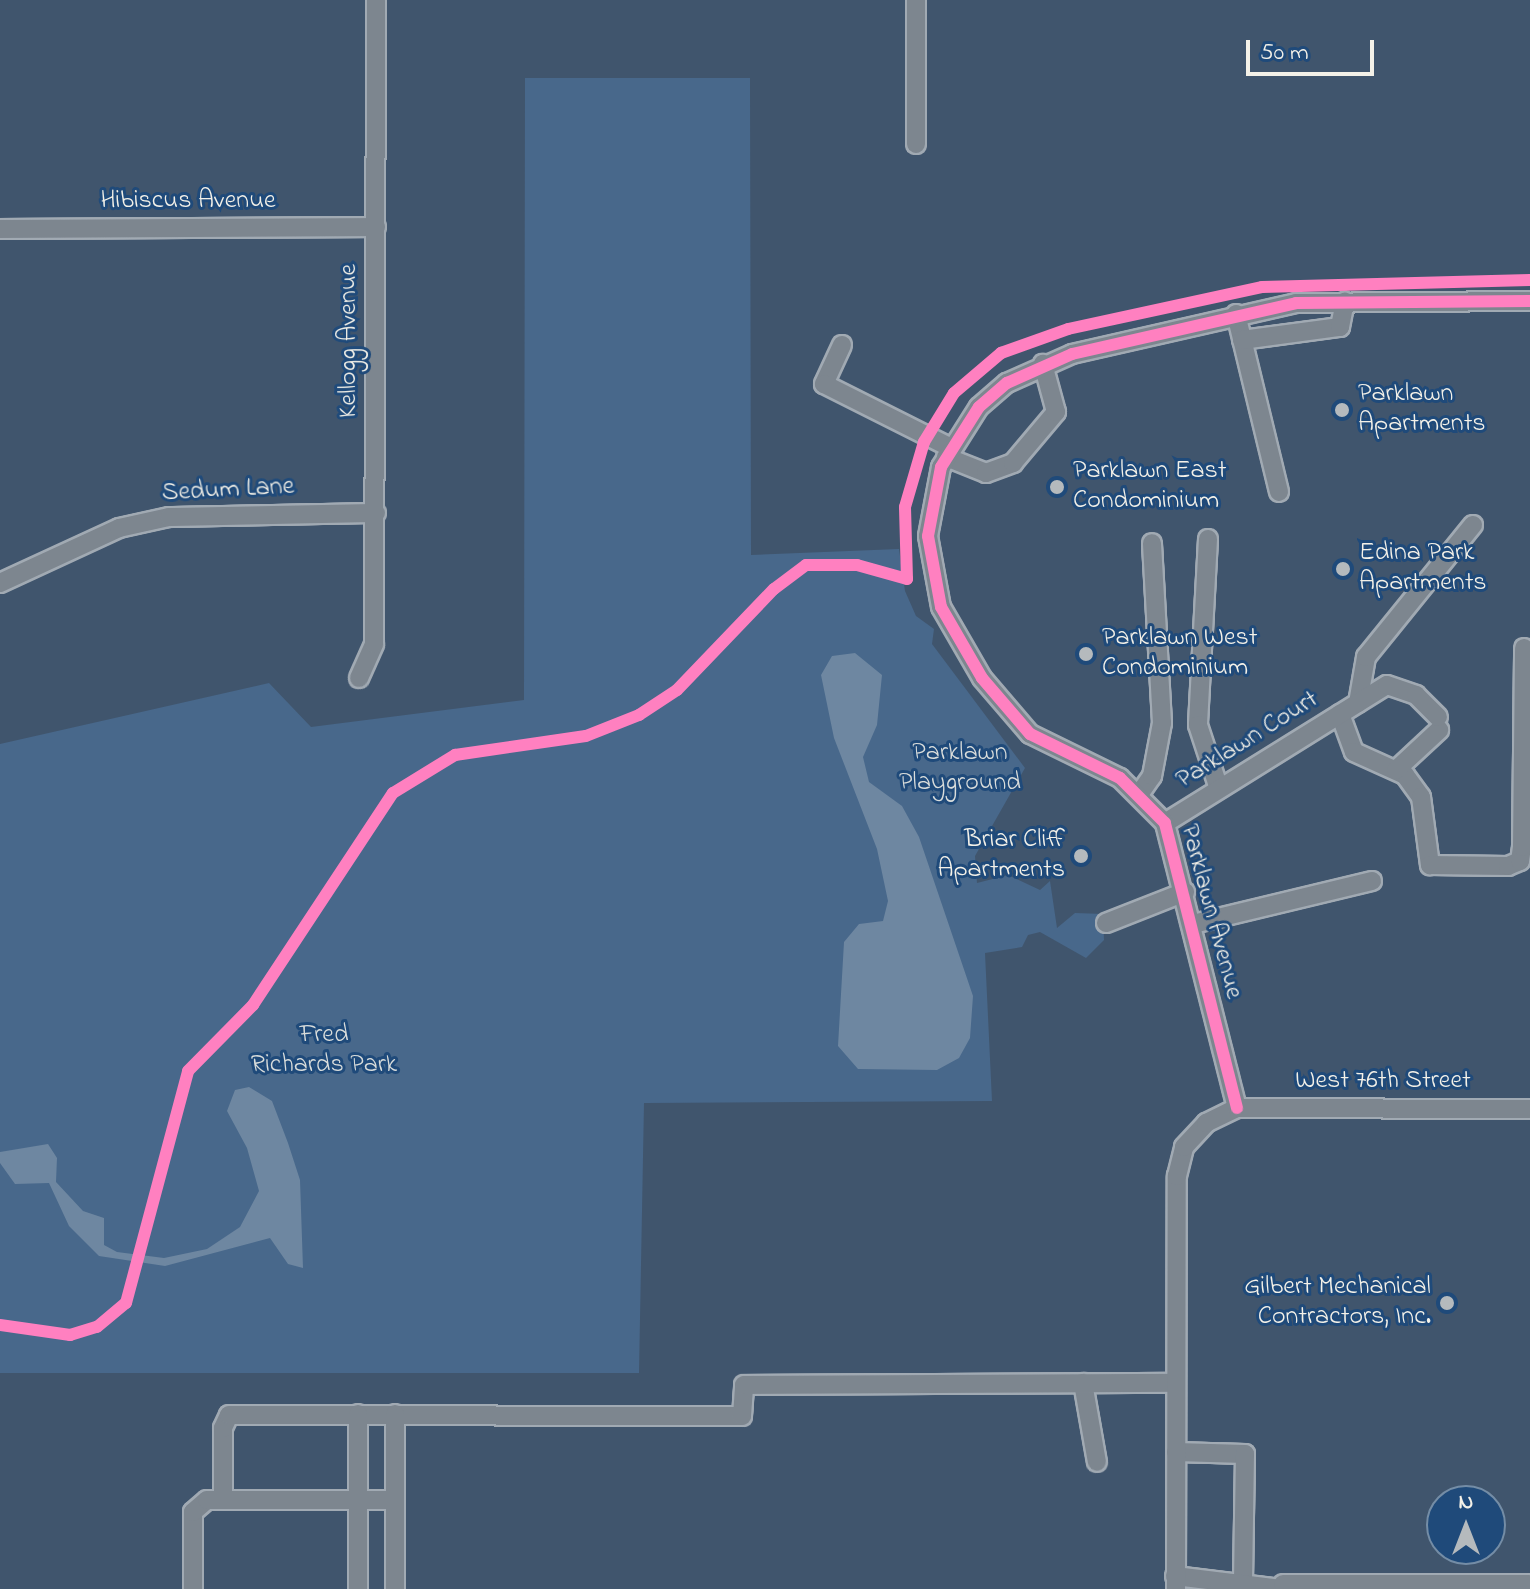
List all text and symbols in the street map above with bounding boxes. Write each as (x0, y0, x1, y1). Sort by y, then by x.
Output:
scale bar (1250, 24, 1378, 74)
text: 50 m (1260, 36, 1309, 71)
street label: Hibiscus Avenue (100, 186, 276, 218)
street label: Kellogg Avenue (334, 264, 366, 418)
place label: Parklawn Apartments (1358, 379, 1486, 440)
marker: Parklawn Apartments (1333, 401, 1351, 419)
place label: Parklawn East Condominium (1073, 456, 1227, 518)
street label: Sedum Lane (161, 472, 295, 510)
marker: Parklawn East Condominium (1048, 478, 1066, 496)
place label: Edina Park Apartments (1359, 538, 1487, 600)
marker: Edina Park Apartments (1334, 560, 1352, 578)
place label: Parklawn West Condominium (1102, 623, 1258, 684)
marker: Parklawn West Condominium (1077, 645, 1095, 663)
street label: Parklawn Court (1171, 685, 1325, 797)
park label: Parklawn Playground (899, 738, 1021, 800)
street label: Parklawn Avenue (1172, 821, 1248, 1003)
place label: Briar Cliff Apartments (937, 825, 1065, 886)
marker: Briar Cliff Apartments (1072, 847, 1090, 865)
park label: Fred Richards Park (251, 1020, 397, 1082)
street label: West 76th Street (1295, 1066, 1471, 1098)
place label: Gilbert Mechanical Contractors, Inc. (1244, 1272, 1431, 1334)
marker: Gilbert Mechanical Contractors, Inc. (1438, 1294, 1456, 1312)
north arrow (1426, 1485, 1506, 1565)
text: N (1459, 1487, 1473, 1519)

